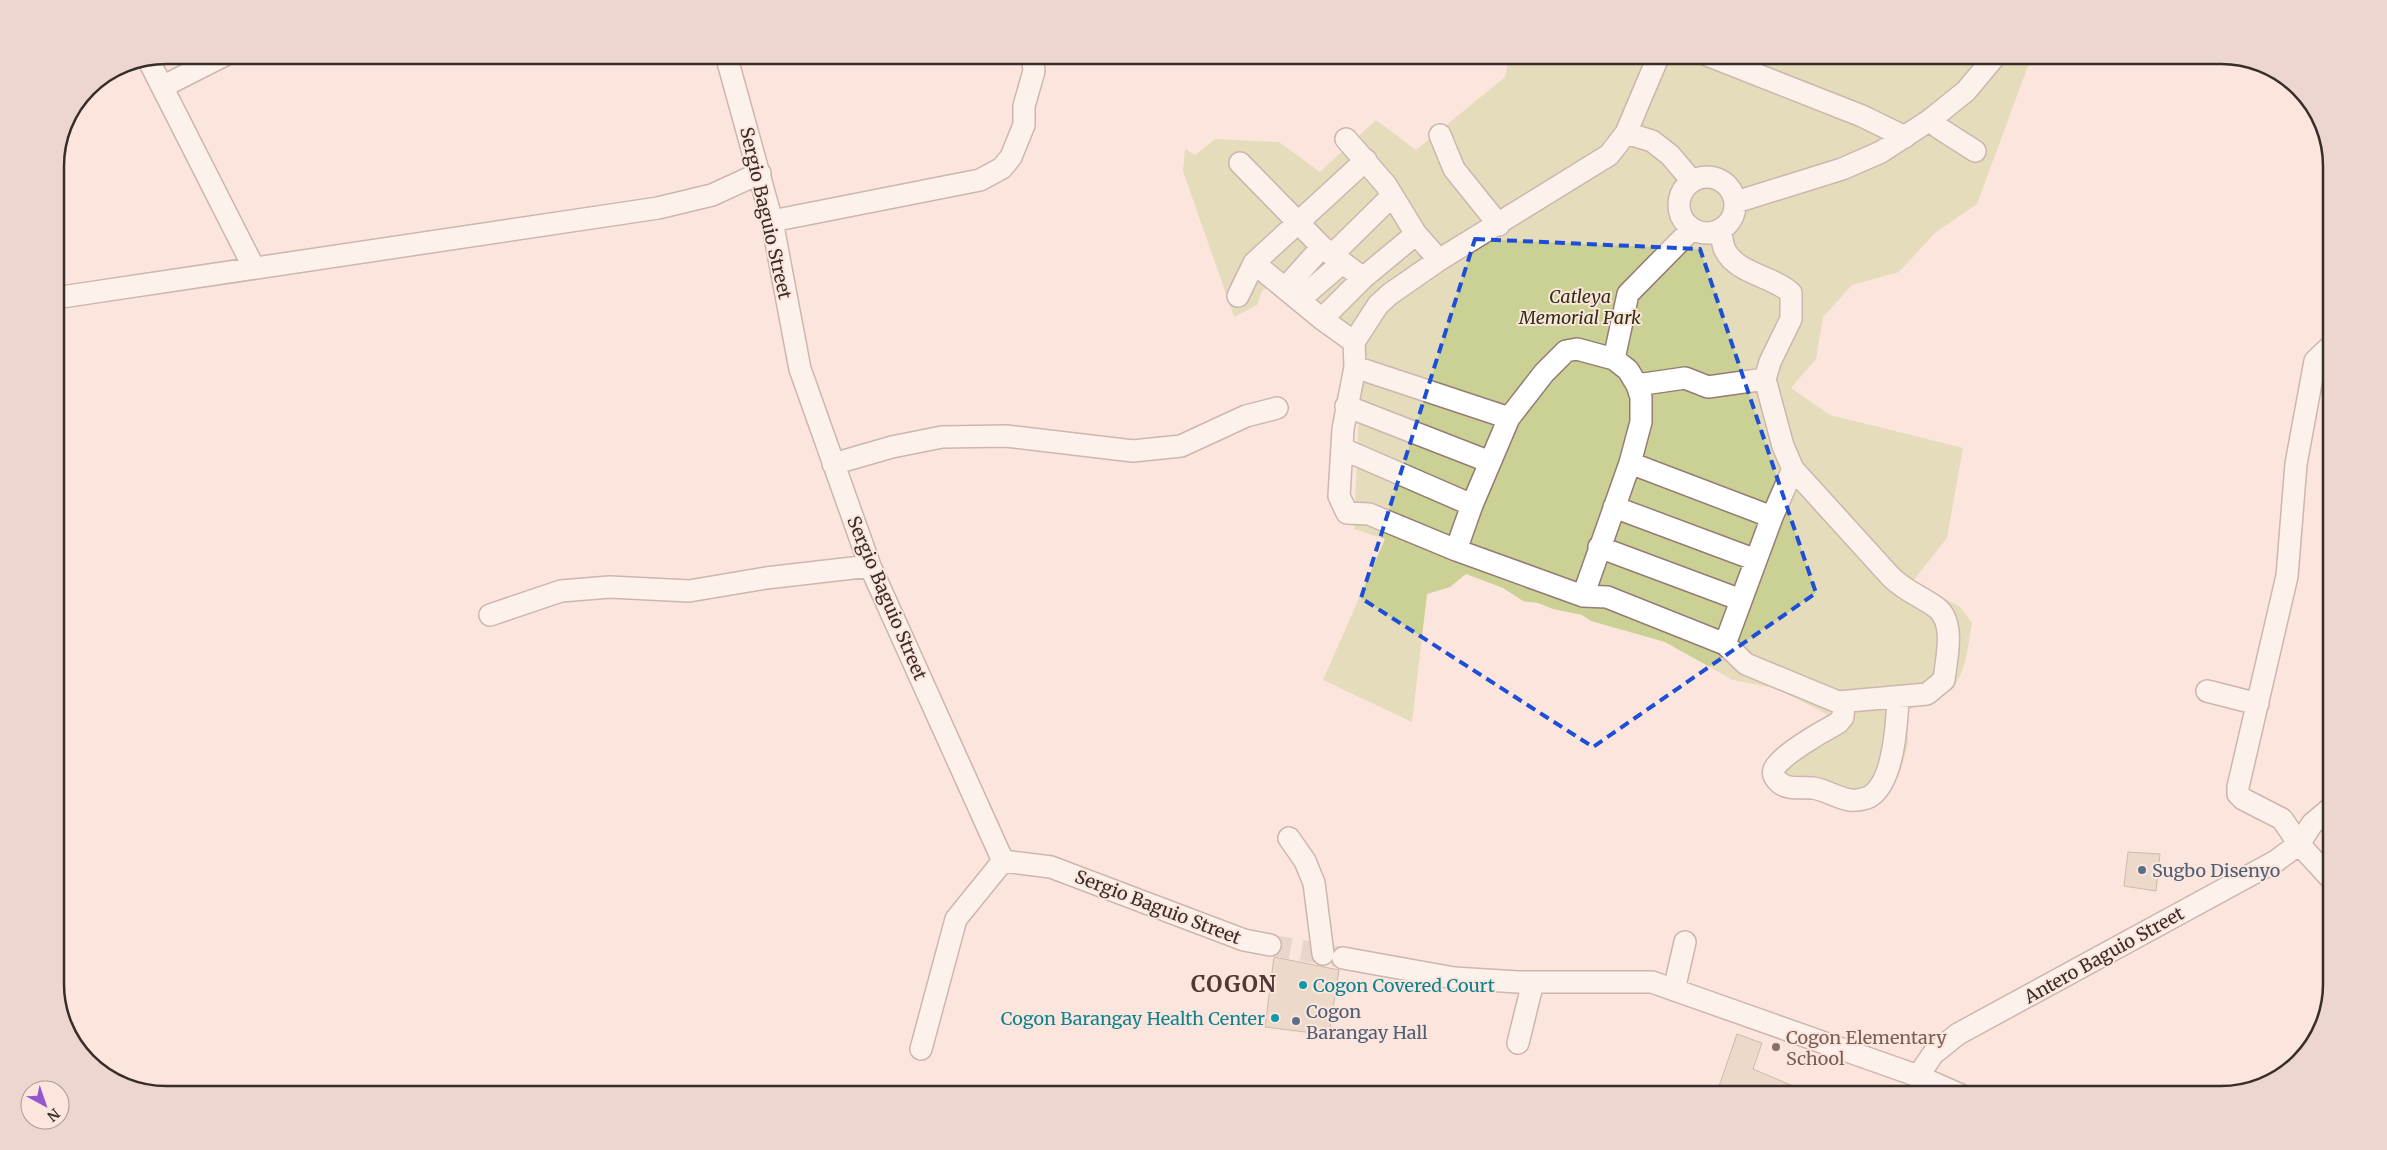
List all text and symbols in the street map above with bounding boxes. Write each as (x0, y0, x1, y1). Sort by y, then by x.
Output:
street label: Sergio Baguio Street (735, 125, 797, 301)
park label: Catleya Memorial Park (1518, 285, 1641, 329)
street label: Sergio Baguio Street (842, 513, 932, 683)
place label: Sugbo Disenyo (2152, 859, 2280, 882)
marker: Sugbo Disenyo (2136, 864, 2148, 876)
street label: Sergio Baguio Street (1072, 865, 1244, 949)
street label: Antero Baguio Street (2019, 902, 2188, 1009)
district label: COGON (1191, 970, 1277, 998)
place label: Cogon Covered Court (1313, 974, 1495, 997)
marker: Cogon Covered Court (1297, 979, 1309, 991)
place label: Cogon Barangay Hall (1306, 1000, 1428, 1044)
place label: Cogon Barangay Health Center (1001, 1007, 1265, 1030)
marker: Cogon Barangay Health Center (1269, 1012, 1281, 1024)
marker: Cogon Barangay Hall (1290, 1015, 1302, 1027)
place label: Cogon Elementary School (1786, 1026, 1947, 1070)
marker: Cogon Elementary School (1770, 1041, 1782, 1053)
north arrow (20, 1080, 70, 1130)
text: N (43, 1105, 63, 1125)

